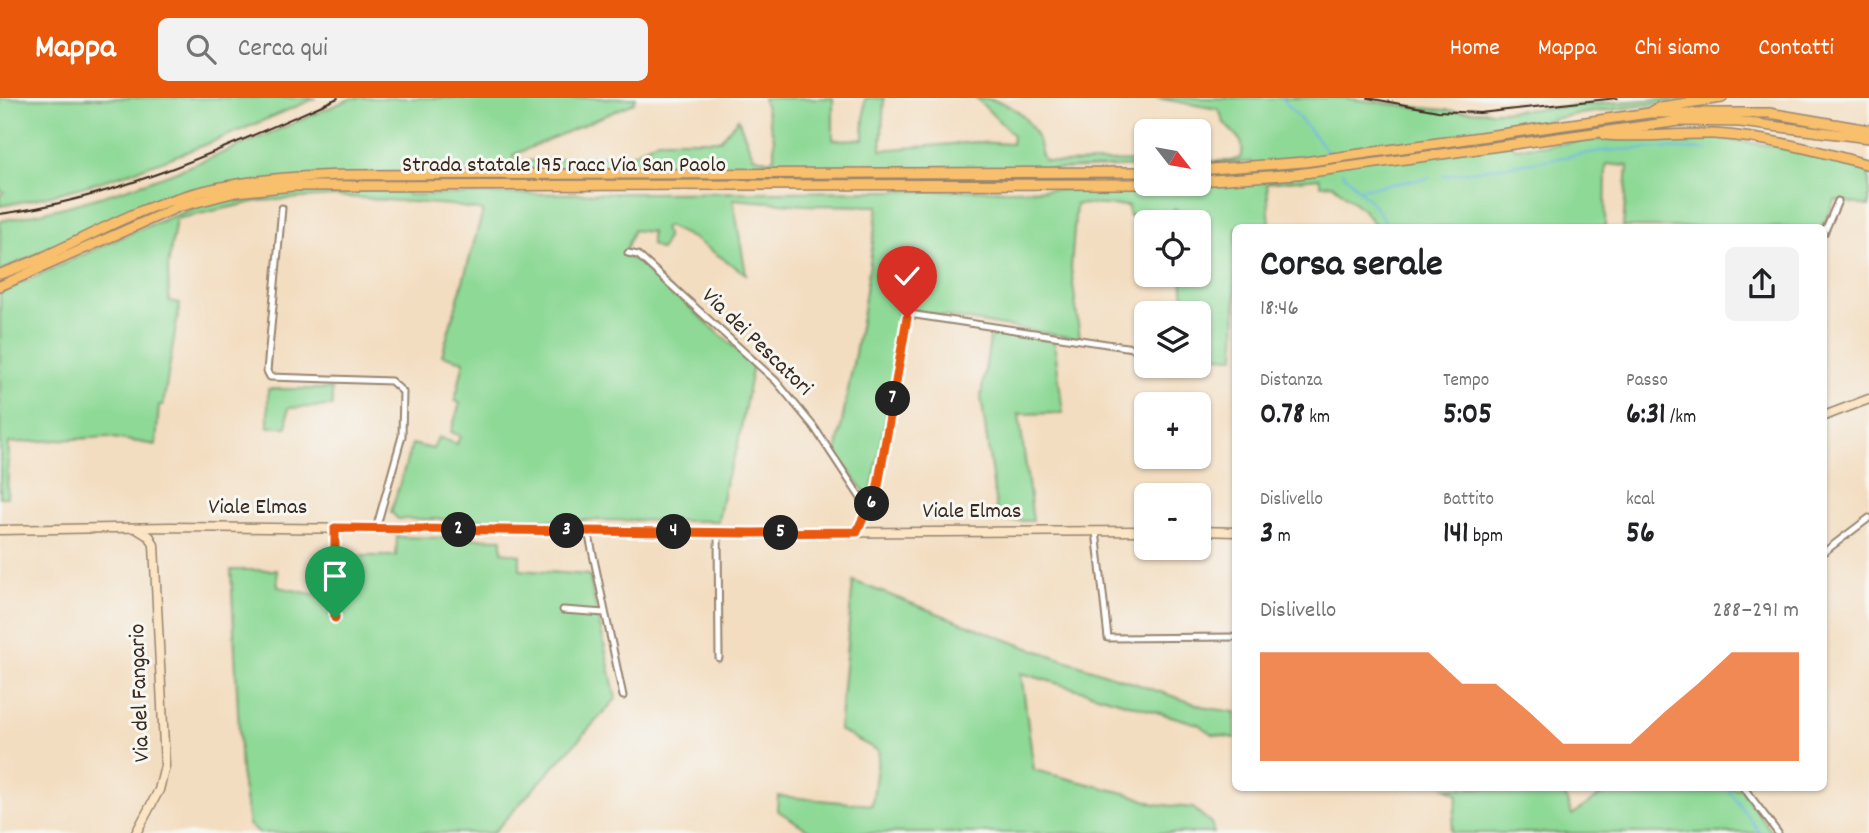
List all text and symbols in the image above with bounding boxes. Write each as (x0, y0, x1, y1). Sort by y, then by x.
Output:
search box (158, 18, 648, 81)
text: Mappa (35, 26, 116, 73)
icon: search (182, 30, 220, 68)
text: Cerca qui (238, 31, 328, 68)
text: Home (1450, 32, 1500, 66)
text: Mappa (1538, 32, 1597, 66)
text: Chi siamo (1635, 32, 1720, 66)
text: Contatti (1758, 32, 1834, 66)
north arrow (1134, 119, 1211, 196)
map controls (1134, 119, 1211, 560)
street label: Strada statale 195 racc Via San Paolo (402, 150, 726, 183)
button: locate (1134, 210, 1211, 287)
text: Corsa serale (1260, 239, 1443, 294)
pin (877, 246, 937, 318)
button: share (1725, 247, 1799, 321)
icon: check (888, 257, 926, 295)
street label: Via dei Pescatori (693, 281, 819, 405)
text: 18:46 (1260, 293, 1299, 326)
button: layers (1134, 301, 1211, 378)
text: Distanza (1260, 368, 1322, 395)
text: Tempo (1443, 368, 1489, 395)
text: Passo (1626, 368, 1668, 395)
pin: 7 (876, 382, 910, 416)
text: 7 (889, 385, 896, 412)
button: + (1134, 392, 1211, 469)
text: 0.78 (1260, 395, 1305, 438)
text: 5:05 (1443, 395, 1492, 438)
text: 6:31 (1626, 395, 1666, 438)
text: km (1305, 405, 1330, 432)
text: /km (1666, 405, 1696, 432)
button: − (1134, 483, 1211, 560)
pin: 6 (854, 486, 890, 522)
text: Dislivello (1260, 487, 1323, 514)
text: Battito (1443, 487, 1494, 514)
text: kcal (1626, 487, 1655, 514)
text: 6 (867, 490, 876, 517)
street label: Viale Elmas (208, 492, 308, 525)
street label: Viale Elmas (922, 496, 1022, 529)
pin: 2 (442, 512, 476, 548)
pin: 3 (550, 514, 584, 548)
pin: 4 (656, 514, 692, 550)
text: 3 (1260, 514, 1273, 557)
text: 141 (1443, 514, 1469, 557)
text: 56 (1626, 514, 1655, 557)
text: 2 (454, 516, 463, 543)
pin: 5 (764, 516, 798, 550)
text: 3 (562, 517, 571, 544)
text: 4 (670, 518, 677, 545)
text: 5 (776, 519, 785, 546)
text: m (1273, 524, 1291, 551)
text: bpm (1469, 524, 1503, 551)
pin (305, 546, 365, 618)
icon: arrive (316, 557, 354, 595)
text: Dislivello (1260, 595, 1336, 628)
text: 288–291 m (1712, 595, 1799, 628)
street label: Via del Fangario (122, 623, 160, 763)

